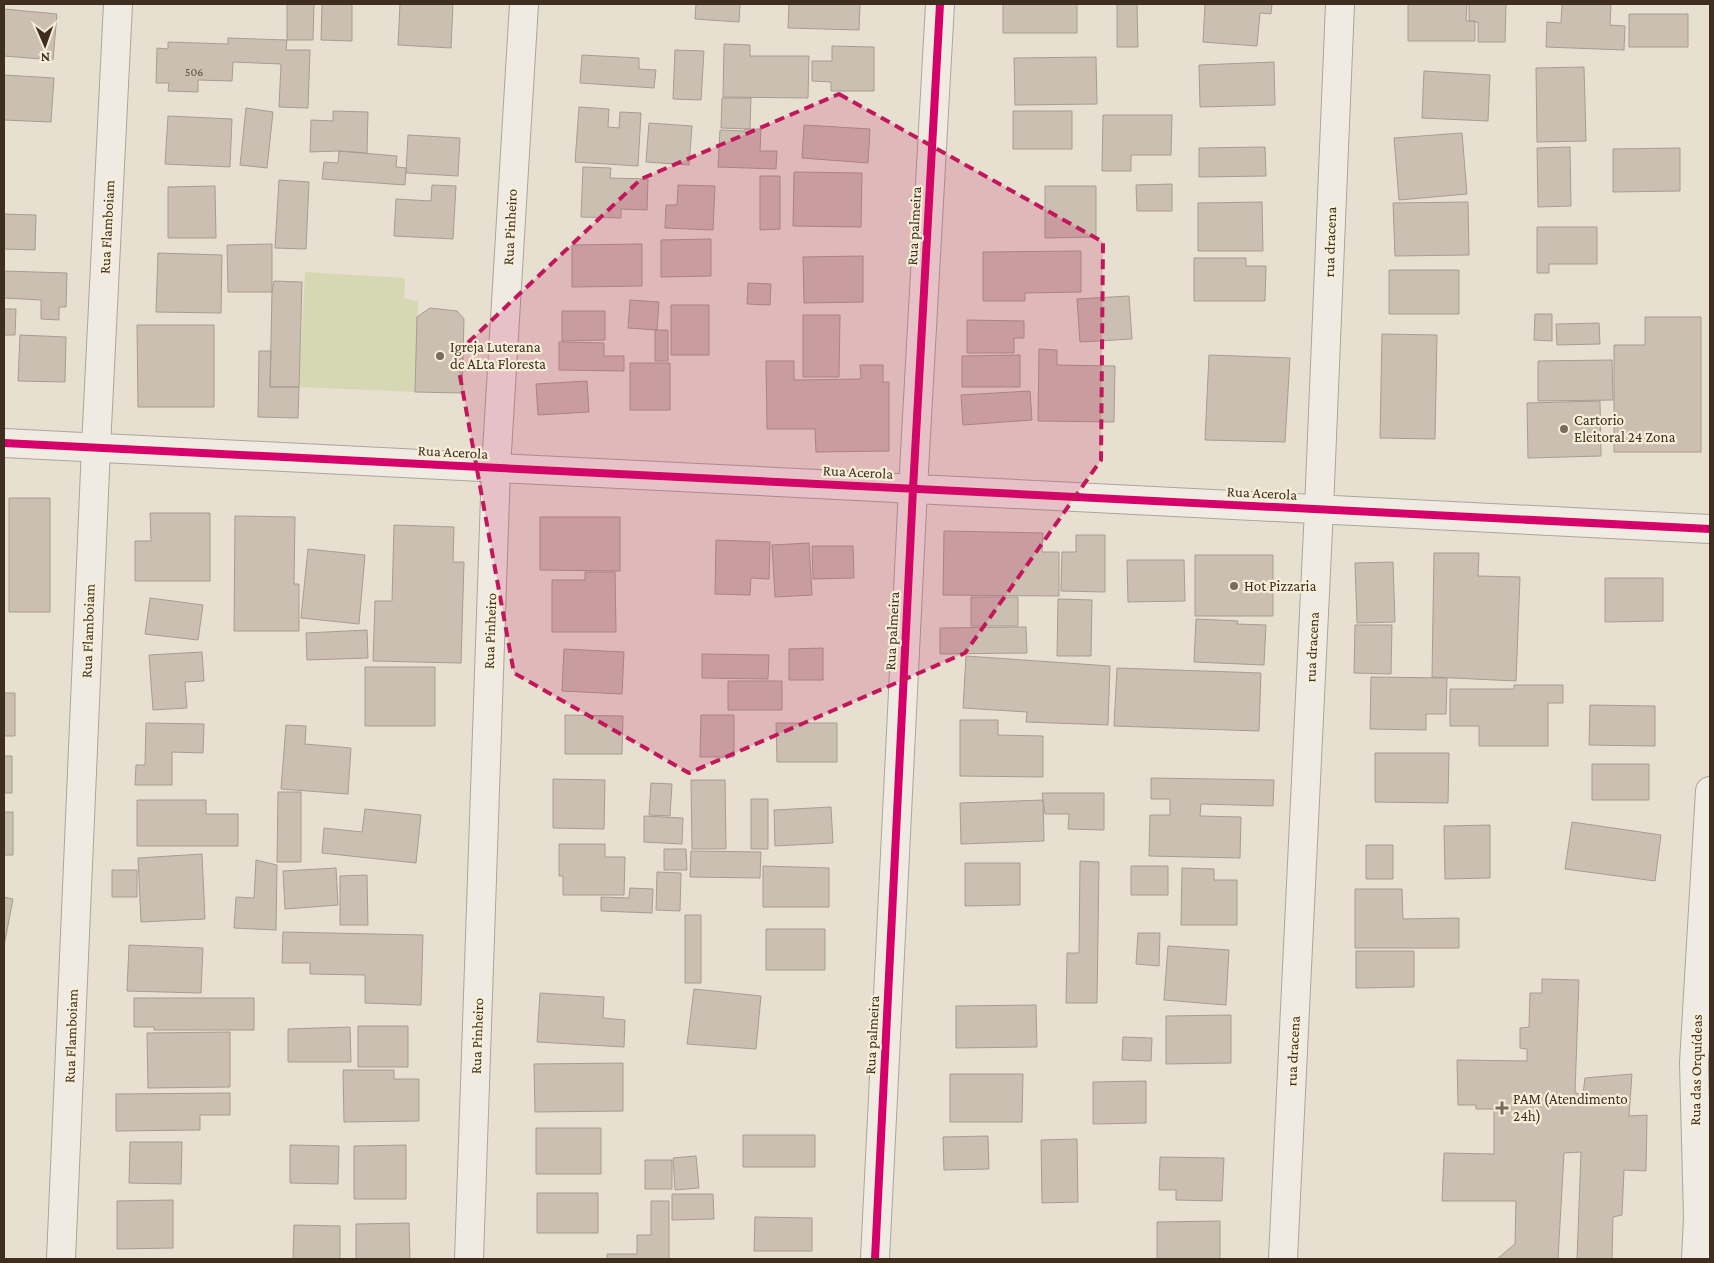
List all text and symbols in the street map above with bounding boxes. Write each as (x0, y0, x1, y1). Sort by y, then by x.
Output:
north arrow (20, 20, 70, 70)
text: N (40, 50, 51, 66)
house number: 506 (185, 65, 203, 79)
street label: Rua Flamboiam (97, 180, 117, 274)
street label: Rua palmeira (904, 186, 925, 266)
street label: Rua Pinheiro (500, 188, 520, 266)
street label: rua dracena (1321, 206, 1339, 278)
place label: Igreja Luterana de ALta Floresta (450, 339, 546, 372)
marker: Igreja Luterana de ALta Floresta (434, 350, 446, 362)
place label: Cartorio Eleitoral 24 Zona (1574, 412, 1676, 445)
marker: Cartorio Eleitoral 24 Zona (1558, 423, 1570, 435)
street label: Rua Acerola (417, 442, 489, 462)
street label: Rua Acerola (822, 462, 894, 482)
street label: Rua Acerola (1226, 483, 1298, 503)
place label: Hot Pizzaria (1244, 578, 1316, 594)
marker: Hot Pizzaria (1228, 580, 1240, 592)
street label: Rua Flamboiam (78, 584, 98, 678)
street label: Rua palmeira (882, 591, 903, 671)
street label: Rua Pinheiro (481, 593, 499, 669)
street label: rua dracena (1302, 611, 1322, 683)
street label: Rua Flamboiam (61, 989, 81, 1083)
street label: Rua palmeira (862, 995, 883, 1075)
street label: Rua Pinheiro (468, 998, 486, 1074)
street label: Rua das Orquídeas (1687, 1014, 1706, 1126)
street label: rua dracena (1283, 1015, 1303, 1087)
place label: PAM (Atendimento 24h) (1513, 1091, 1628, 1125)
marker: PAM (Atendimento 24h) (1495, 1101, 1509, 1115)

